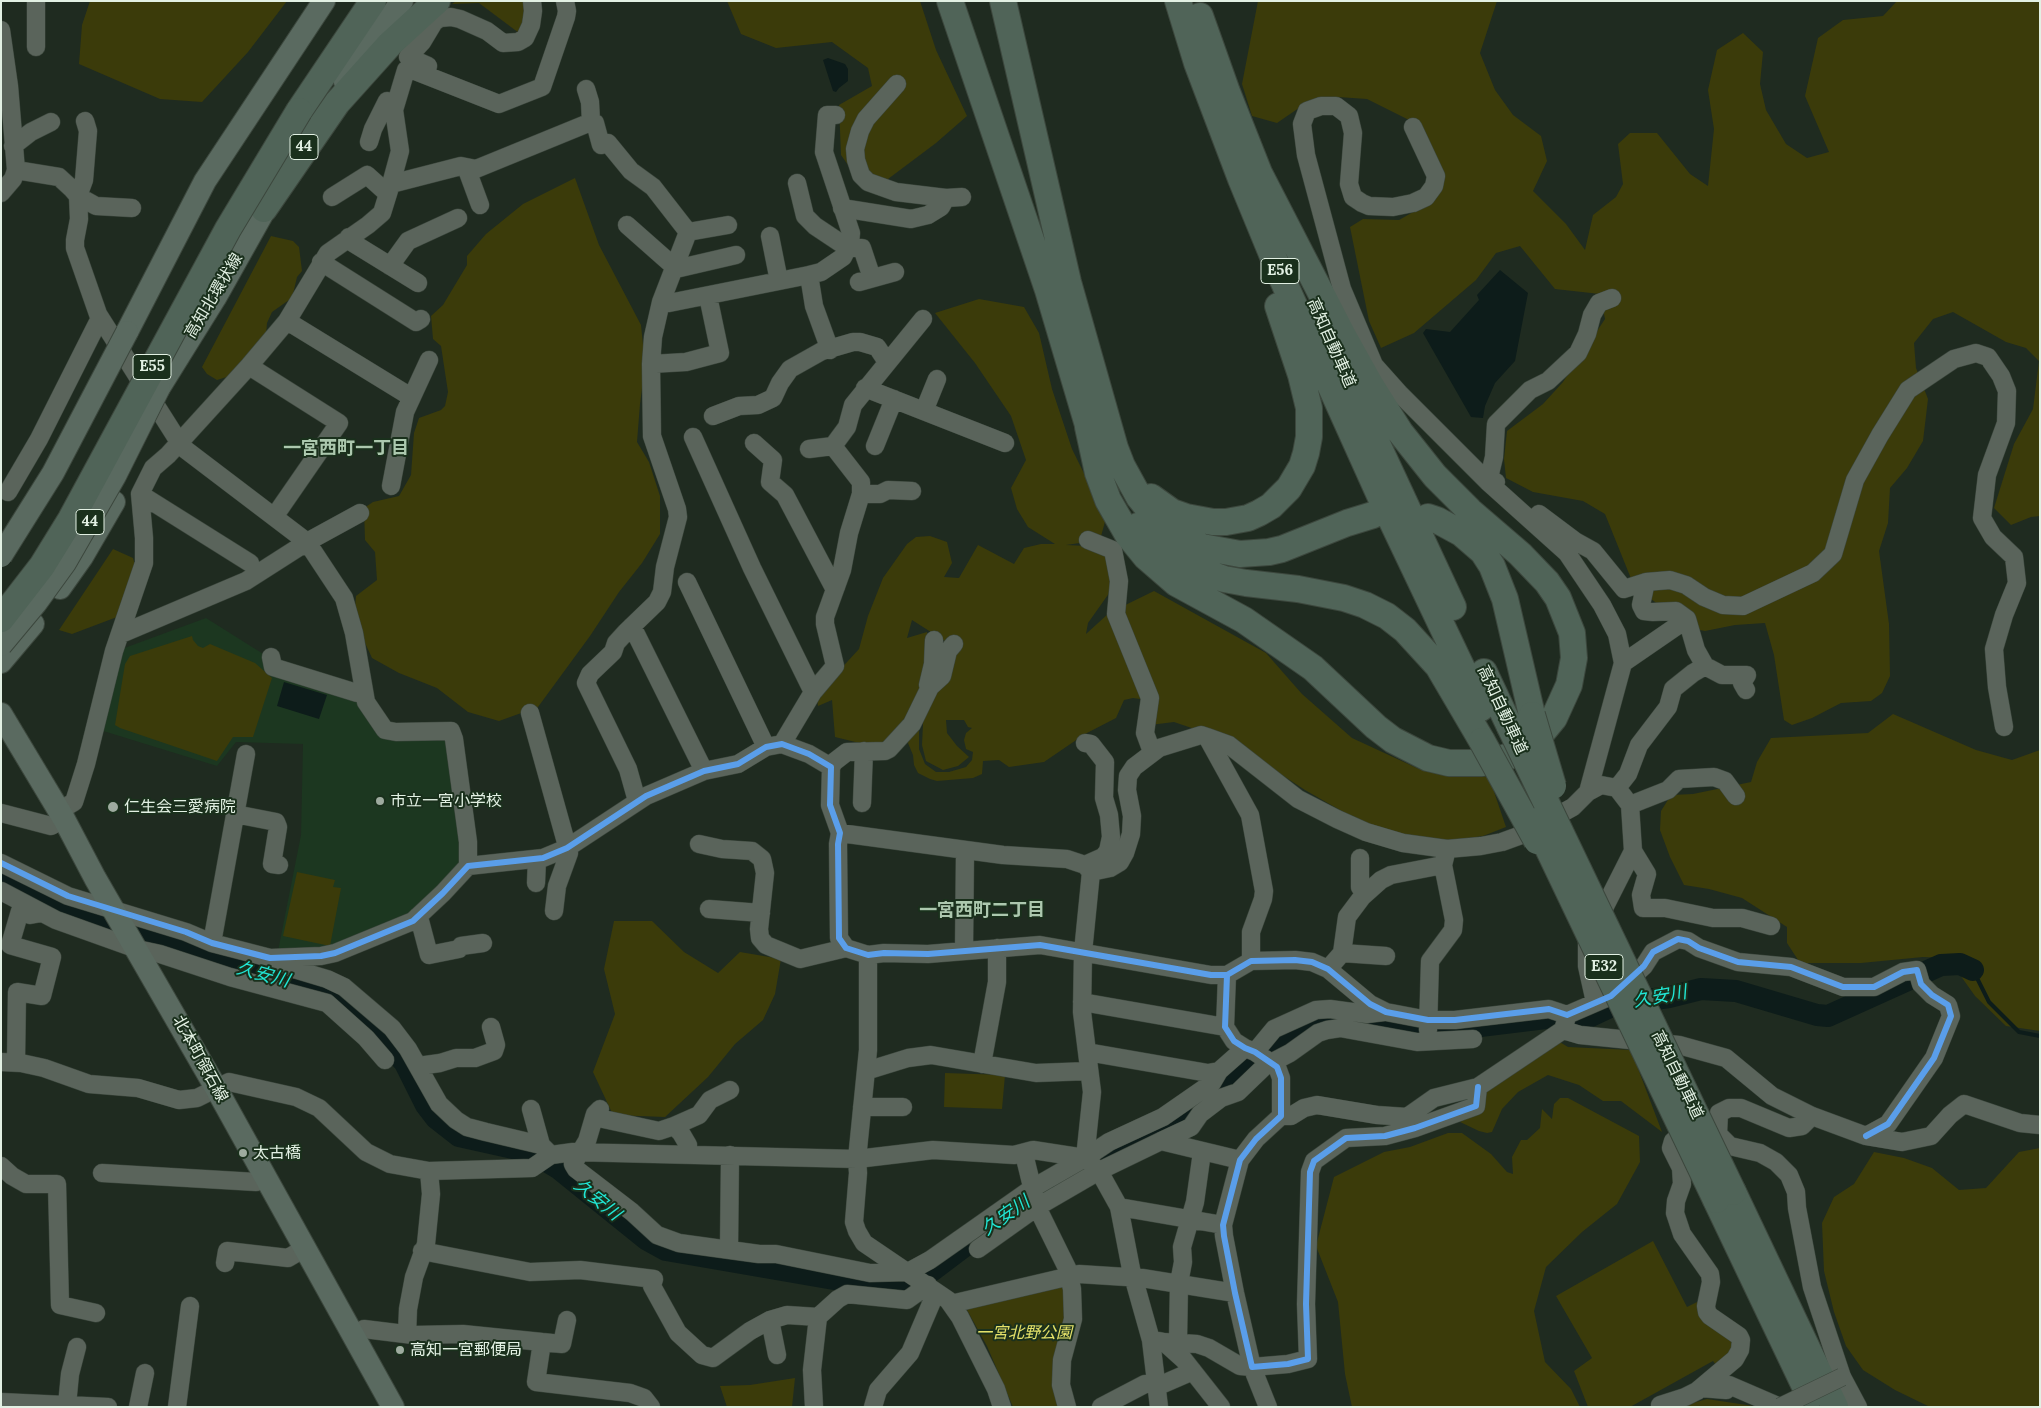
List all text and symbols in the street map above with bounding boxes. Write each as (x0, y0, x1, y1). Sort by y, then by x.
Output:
road number: 44 (290, 134, 318, 160)
street label: 高知北環状線 (181, 250, 247, 342)
road number: E56 (1261, 258, 1299, 284)
street label: 高知自動車道 (1303, 295, 1359, 391)
road number: E55 (133, 354, 171, 380)
district label: 一宮西町一丁目 (283, 438, 409, 460)
road number: 44 (76, 510, 104, 534)
street label: 高知自動車道 (1473, 662, 1531, 758)
place label: 市立一宮小学校 (390, 791, 502, 811)
marker: 市立一宮小学校 (374, 795, 386, 807)
place label: 仁生会三愛病院 (124, 797, 236, 817)
marker: 仁生会三愛病院 (106, 800, 120, 814)
district label: 一宮西町二丁目 (919, 900, 1045, 922)
road number: E32 (1585, 954, 1623, 980)
water label: 久安川 (234, 958, 292, 992)
water label: 久安川 (1632, 982, 1688, 1012)
street label: 北本町領石線 (168, 1012, 232, 1106)
street label: 高知自動車道 (1647, 1028, 1707, 1122)
place label: 太古橋 (253, 1143, 301, 1163)
marker: 太古橋 (237, 1147, 249, 1159)
water label: 久安川 (569, 1175, 625, 1225)
water label: 久安川 (978, 1192, 1034, 1240)
park label: 一宮北野公園 (976, 1323, 1072, 1343)
place label: 高知一宮郵便局 (410, 1340, 522, 1360)
marker: 高知一宮郵便局 (394, 1344, 406, 1356)

